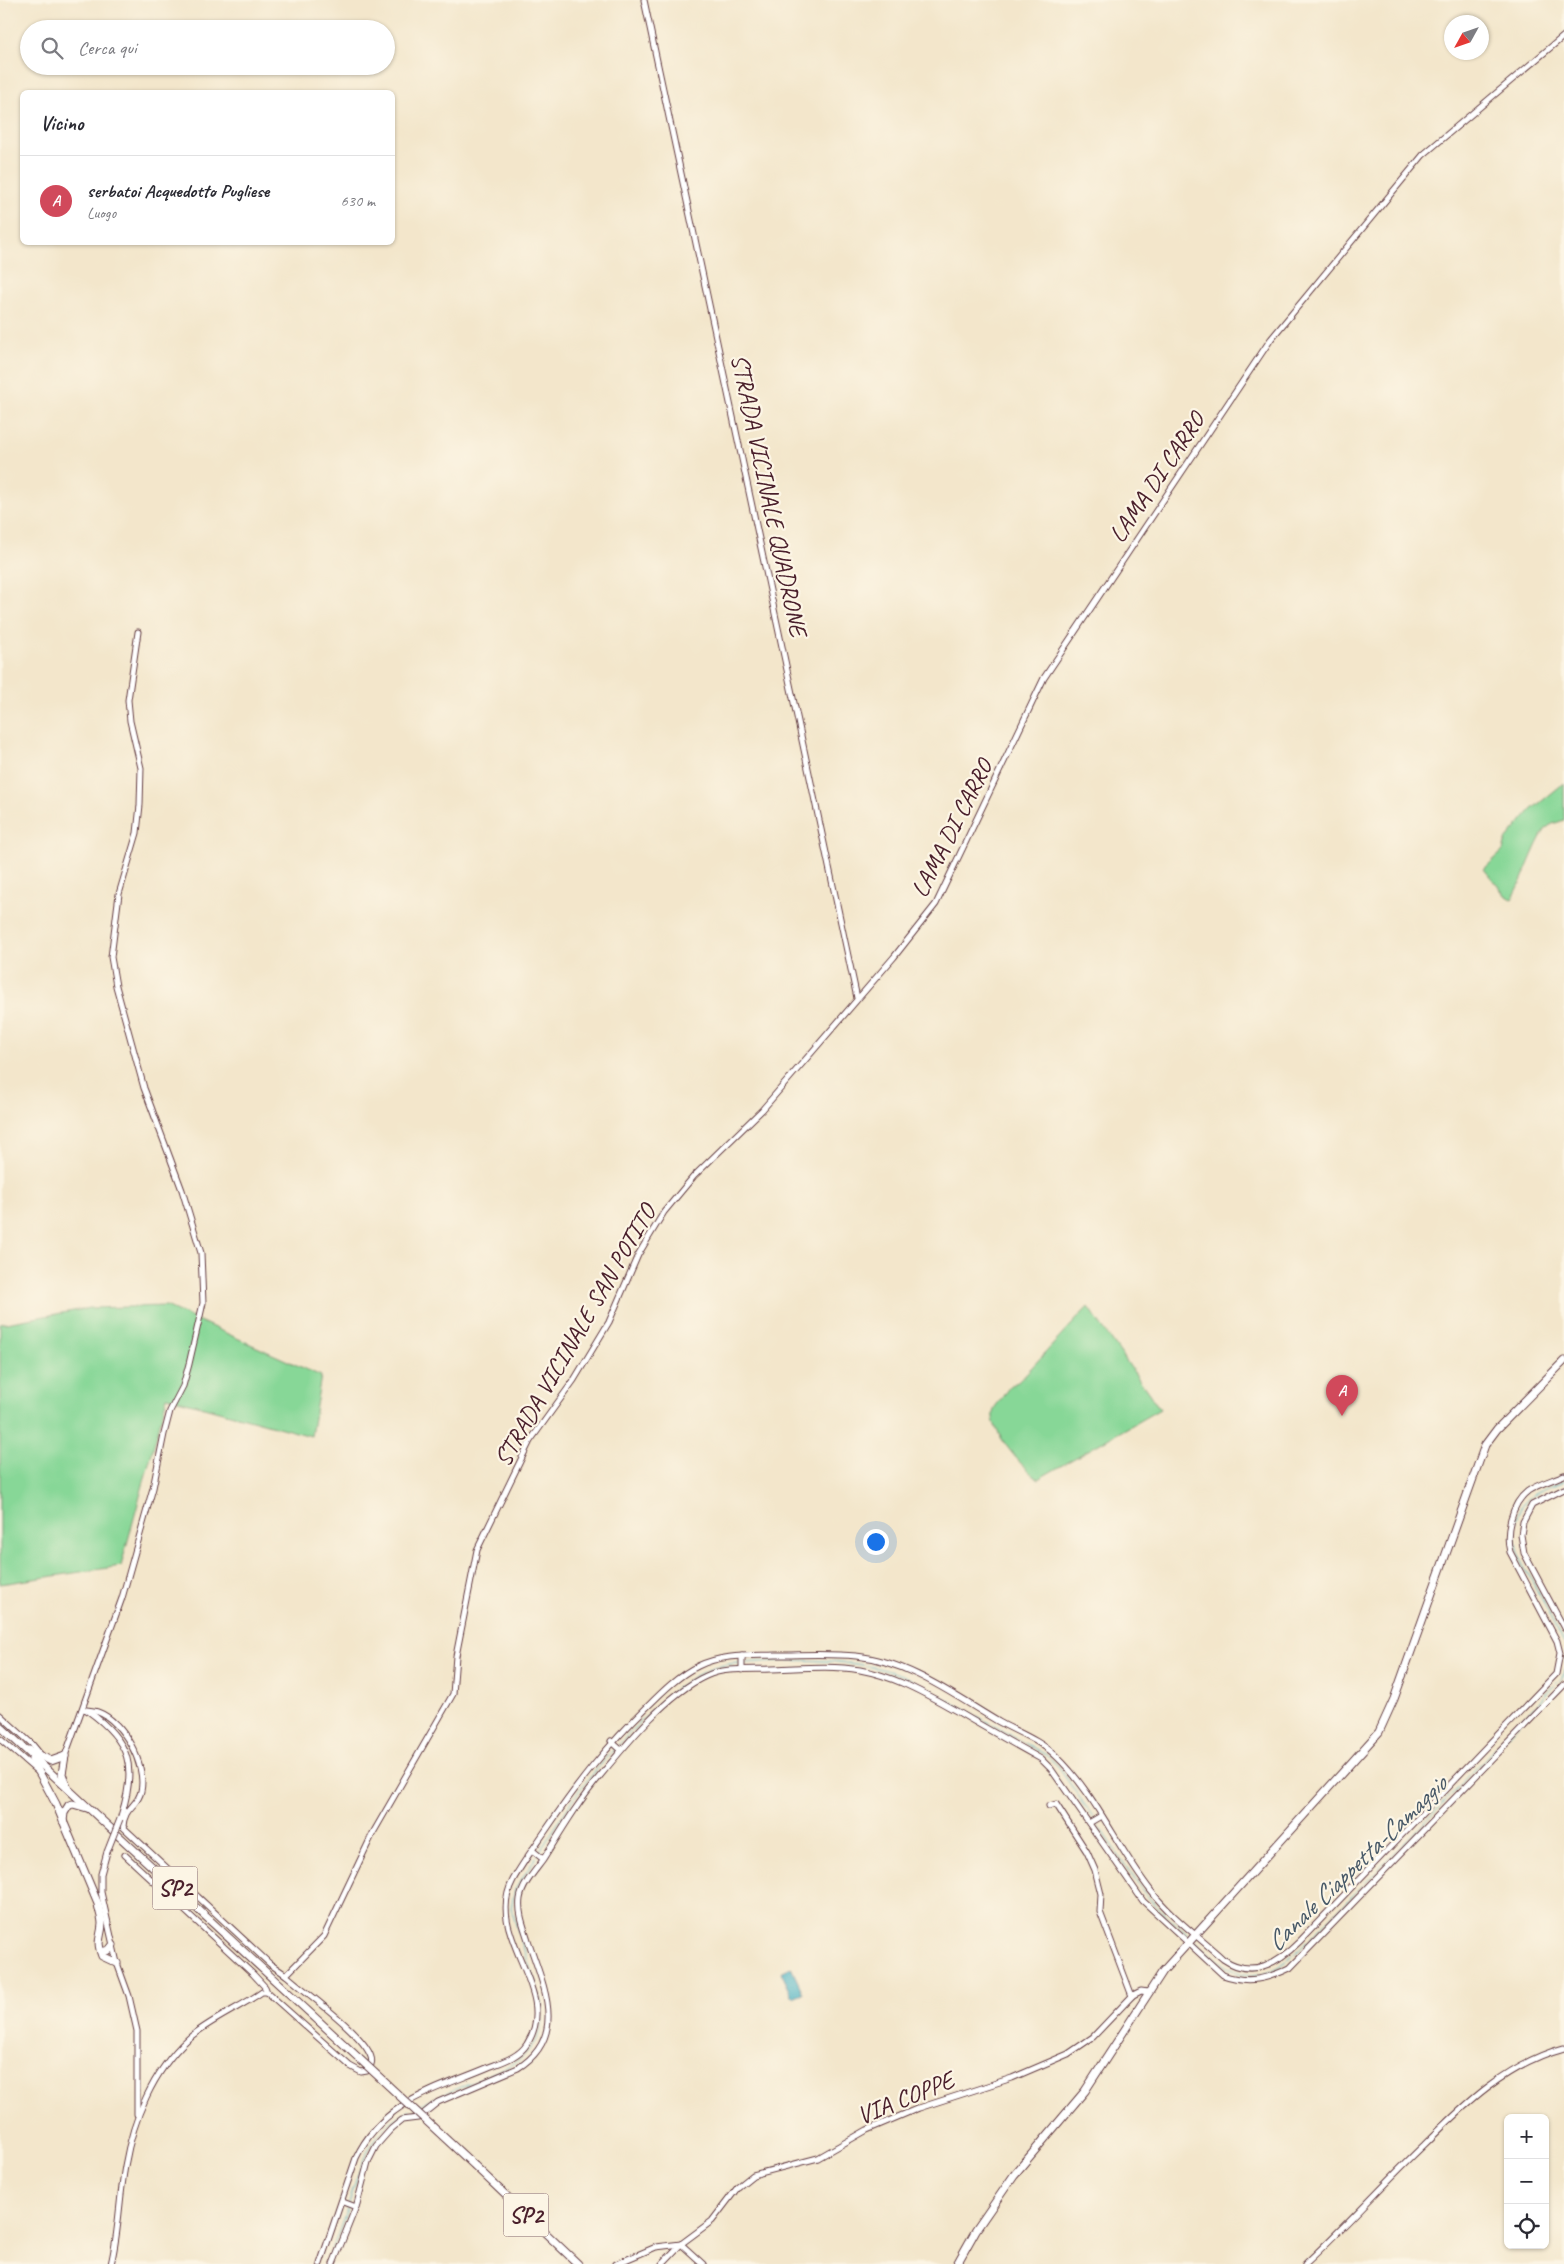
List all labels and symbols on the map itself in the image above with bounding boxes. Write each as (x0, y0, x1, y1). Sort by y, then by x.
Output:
north arrow (1444, 15, 1489, 60)
street label: STRADA VICINALE QUADRONE (723, 351, 815, 642)
street label: LAMA DI CARRO (1102, 404, 1214, 549)
street label: LAMA DI CARRO (904, 752, 1001, 903)
street label: STRADA VICINALE SAN POTITO (487, 1196, 664, 1472)
pin: A (1326, 1375, 1358, 1416)
your location (863, 1529, 889, 1555)
water label: Canale Ciappetta-Camaggio (1259, 1766, 1456, 1958)
road number: SP2 (152, 1866, 198, 1910)
street label: VIA COPPE (852, 2063, 961, 2132)
road number: SP2 (504, 2194, 548, 2236)

